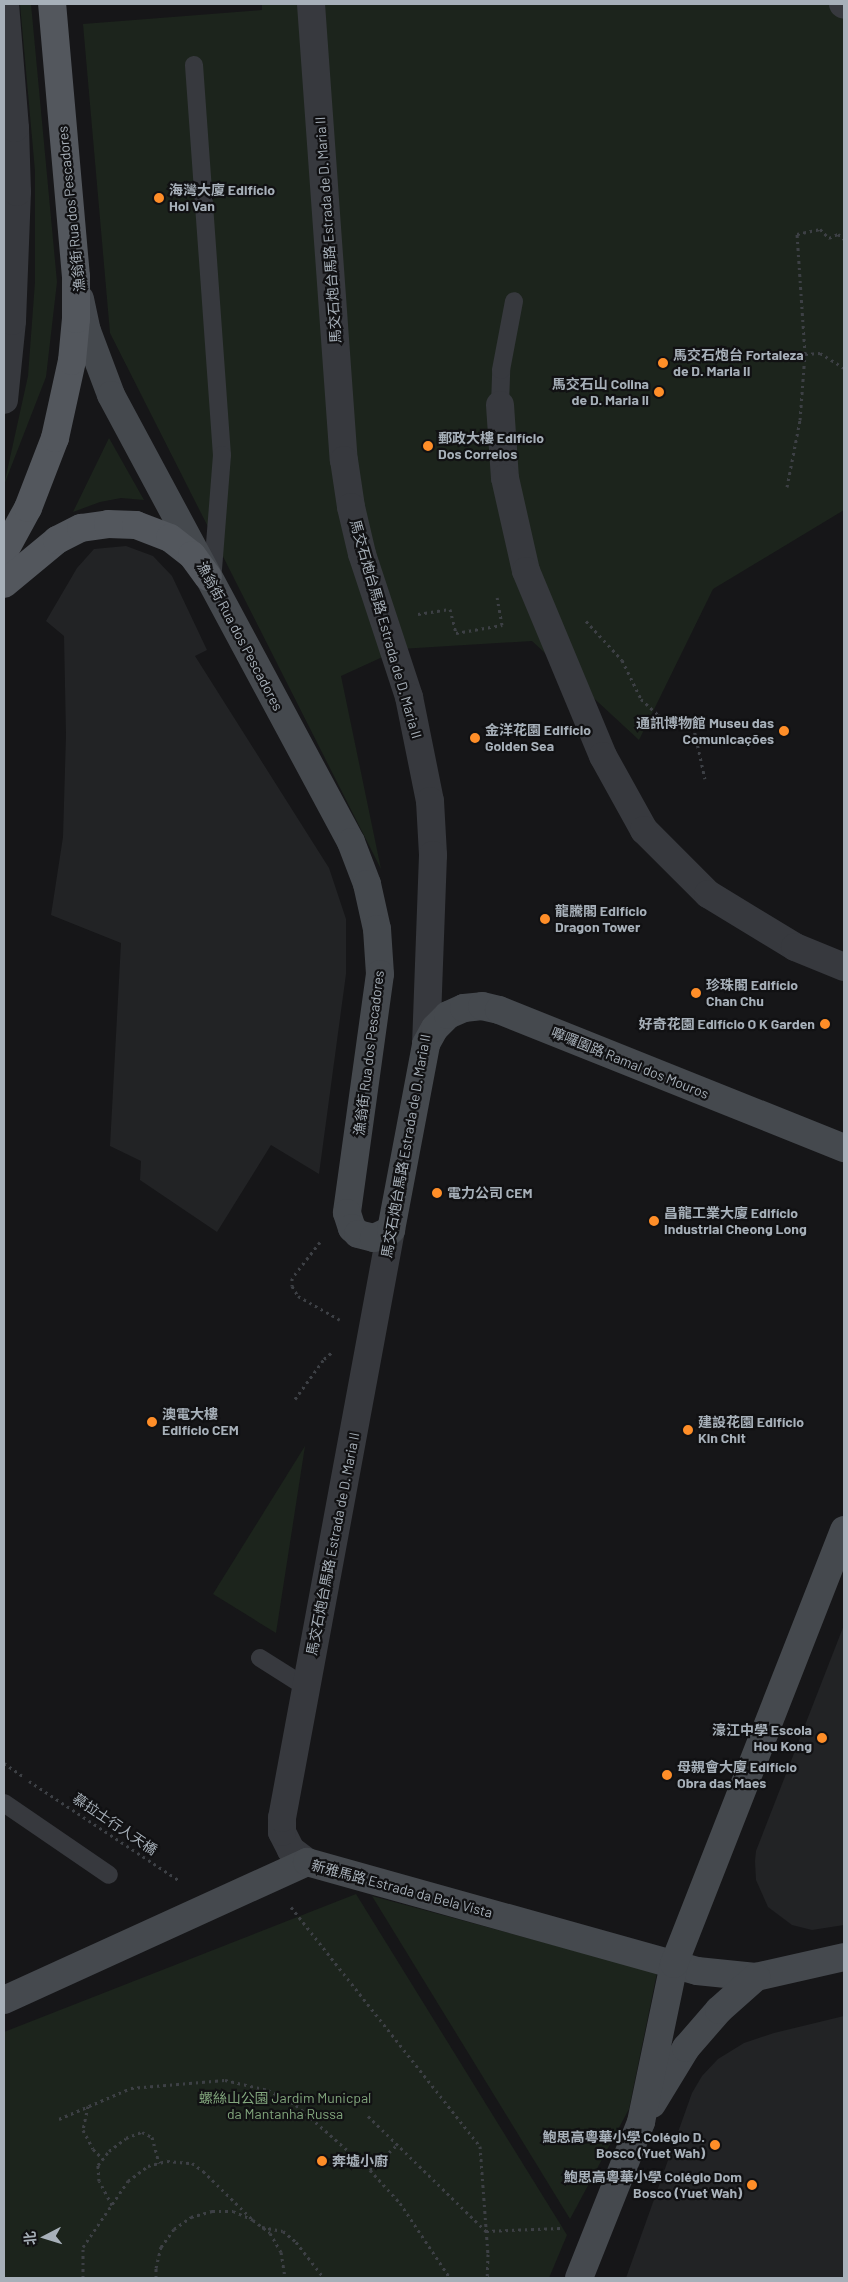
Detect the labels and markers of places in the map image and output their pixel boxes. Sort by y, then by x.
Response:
place label: 海灣大廈 Edifício Hoi Van [169,182,275,214]
marker: 海灣大廈 Edifício Hoi Van [153,192,165,204]
place label: 馬交石炮台 Fortaleza de D. Maria II [673,347,804,380]
marker: 馬交石炮台 Fortaleza de D. Maria II [657,357,669,369]
place label: 馬交石山 Colina de D. Maria II [552,376,649,408]
marker: 馬交石山 Colina de D. Maria II [653,386,665,398]
place label: 郵政大樓 Edifício Dos Correios [438,430,544,462]
marker: 郵政大樓 Edifício Dos Correios [422,440,434,452]
place label: 通訊博物館 Museu das Comunicações [636,715,774,748]
place label: 金洋花園 Edifício Golden Sea [485,722,591,754]
marker: 通訊博物館 Museu das Comunicações [778,725,790,737]
marker: 金洋花園 Edifício Golden Sea [469,732,481,744]
place label: 龍騰閣 Edifício Dragon Tower [555,903,647,936]
marker: 龍騰閣 Edifício Dragon Tower [539,913,551,925]
place label: 珍珠閣 Edifício Chan Chu [706,977,798,1010]
marker: 珍珠閣 Edifício Chan Chu [690,987,702,999]
place label: 好奇花園 Edifício O K Garden [639,1016,815,1032]
marker: 好奇花園 Edifício O K Garden [819,1018,831,1030]
place label: 電力公司 CEM [447,1185,532,1201]
marker: 電力公司 CEM [431,1187,443,1199]
place label: 昌龍工業大廈 Edifício Industrial Cheong Long [664,1205,807,1238]
marker: 昌龍工業大廈 Edifício Industrial Cheong Long [648,1215,660,1227]
place label: 澳電大樓 Edifício CEM [162,1406,239,1438]
place label: 建設花園 Edifício Kin Chit [698,1414,804,1446]
marker: 澳電大樓 Edifício CEM [146,1416,158,1428]
marker: 建設花園 Edifício Kin Chit [682,1424,694,1436]
place label: 濠江中學 Escola Hou Kong [712,1722,812,1754]
marker: 濠江中學 Escola Hou Kong [816,1732,828,1744]
place label: 母親會大廈 Edifício Obra das Maes [677,1759,797,1791]
marker: 母親會大廈 Edifício Obra das Maes [661,1769,673,1781]
place label: 鮑思高粵華小學 Colégio D. Bosco (Yuet Wah) [543,2129,705,2162]
marker: 鮑思高粵華小學 Colégio D. Bosco (Yuet Wah) [709,2139,721,2151]
place label: 奔墟小廚 [332,2153,388,2169]
marker: 奔墟小廚 [316,2155,328,2167]
place label: 鮑思高粵華小學 Colégio Dom Bosco (Yuet Wah) [564,2169,742,2202]
marker: 鮑思高粵華小學 Colégio Dom Bosco (Yuet Wah) [746,2179,758,2191]

